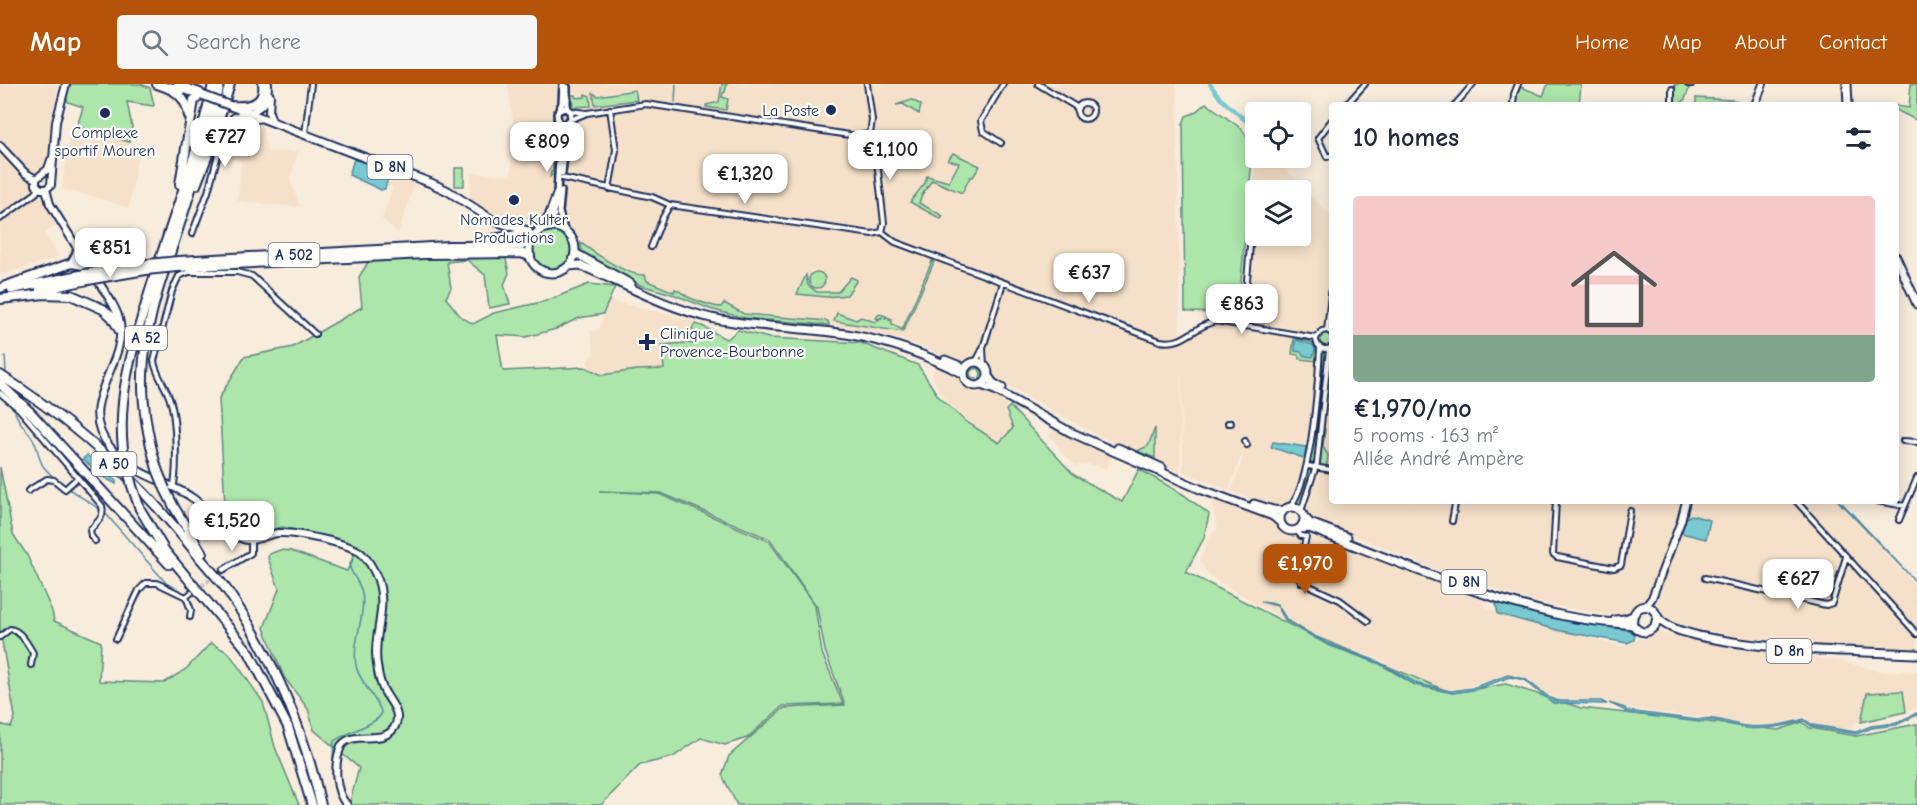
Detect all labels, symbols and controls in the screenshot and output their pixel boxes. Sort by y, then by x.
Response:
search box [117,15,537,69]
text: Map [30,26,81,58]
icon: search [138,26,171,59]
text: Search here [186,29,301,55]
text: Home [1575,30,1629,54]
text: Map [1662,30,1702,54]
text: About [1735,30,1786,54]
text: Contact [1819,30,1887,54]
place label: La Poste [762,102,819,120]
map controls [1245,102,1311,246]
button: locate [1245,102,1311,168]
marker: La Poste [824,103,838,117]
marker: Complexe sportif Mouren [98,106,112,120]
pin: €727 [189,117,261,168]
pin: €809 [511,122,583,173]
icon: filters [1842,122,1875,155]
text: 10 homes [1353,123,1459,153]
place label: Complexe sportif Mouren [55,124,155,160]
text: €727 [204,125,246,148]
text: €809 [524,130,570,153]
pin: €1,100 [841,130,939,181]
text: €1,100 [862,138,918,161]
pin: €1,320 [696,154,794,205]
road number: D 8N [368,155,412,179]
text: €1,320 [717,162,773,185]
button: layers [1245,180,1311,246]
marker: Nomades Kulter Productions [507,193,521,207]
place label: Nomades Kulter Productions [460,211,569,247]
pin: €851 [74,228,146,279]
icon: home [1560,235,1668,343]
text: €851 [89,236,131,259]
road number: A 502 [268,243,320,267]
pin: €637 [1053,253,1125,304]
text: €637 [1067,261,1111,284]
pin: €863 [1206,284,1278,335]
text: €863 [1220,292,1264,315]
place label: Clinique Provence-Bourbonne [660,325,804,361]
road number: A 52 [125,326,167,350]
marker: Clinique Provence-Bourbonne [638,333,656,351]
text: €1,970/mo [1353,394,1472,424]
text: 5 rooms · 163 m² [1353,424,1498,447]
text: Allée André Ampère [1353,447,1524,470]
road number: A 50 [92,452,136,476]
pin: €1,520 [183,501,281,552]
text: €1,520 [203,509,261,532]
pin: €1,970 [1256,544,1354,595]
text: €1,970 [1277,552,1333,575]
pin: €627 [1762,559,1834,610]
text: €627 [1777,567,1820,590]
road number: D 8N [1442,570,1486,594]
road number: D 8n [1766,639,1812,663]

